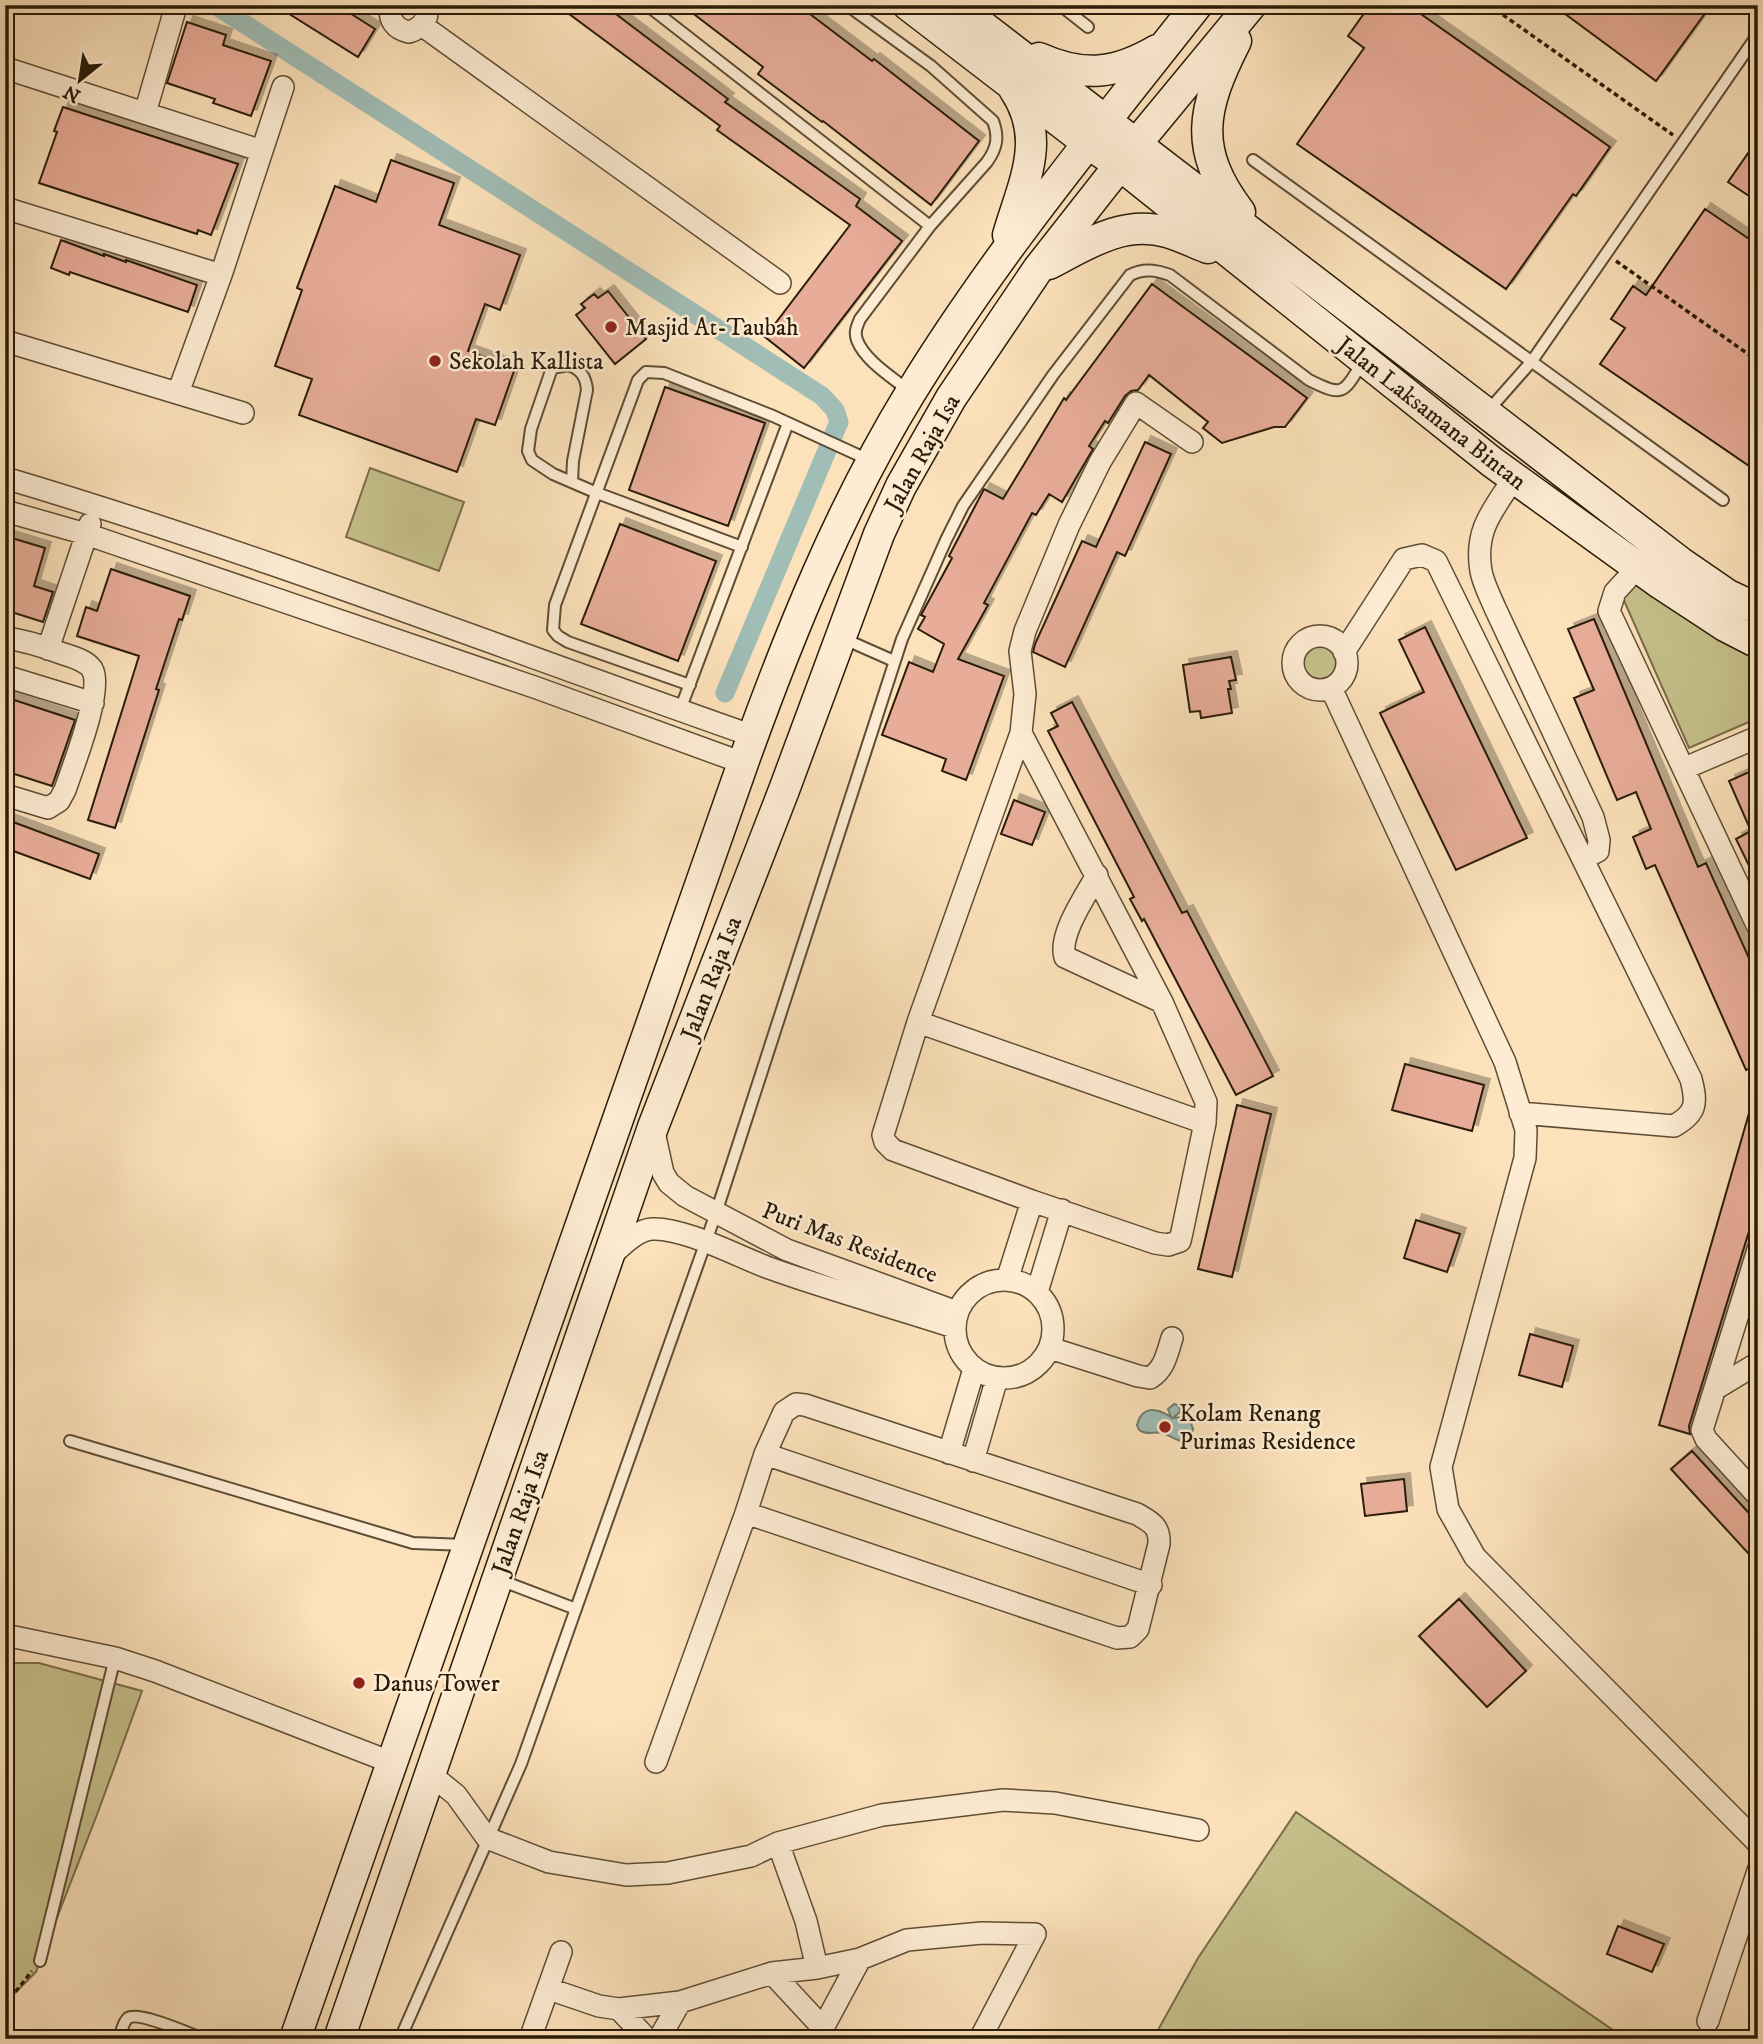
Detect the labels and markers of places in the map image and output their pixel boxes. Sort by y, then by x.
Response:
place label: Masjid At-Taubah [625,313,799,343]
marker: Masjid At-Taubah [603,319,619,335]
place label: Sekolah Kallista [449,347,604,377]
marker: Sekolah Kallista [427,353,443,369]
place label: Kolam Renang Purimas Residence [1179,1399,1356,1457]
marker: Kolam Renang Purimas Residence [1157,1419,1173,1435]
place label: Danus Tower [373,1669,500,1699]
marker: Danus Tower [351,1675,367,1691]

